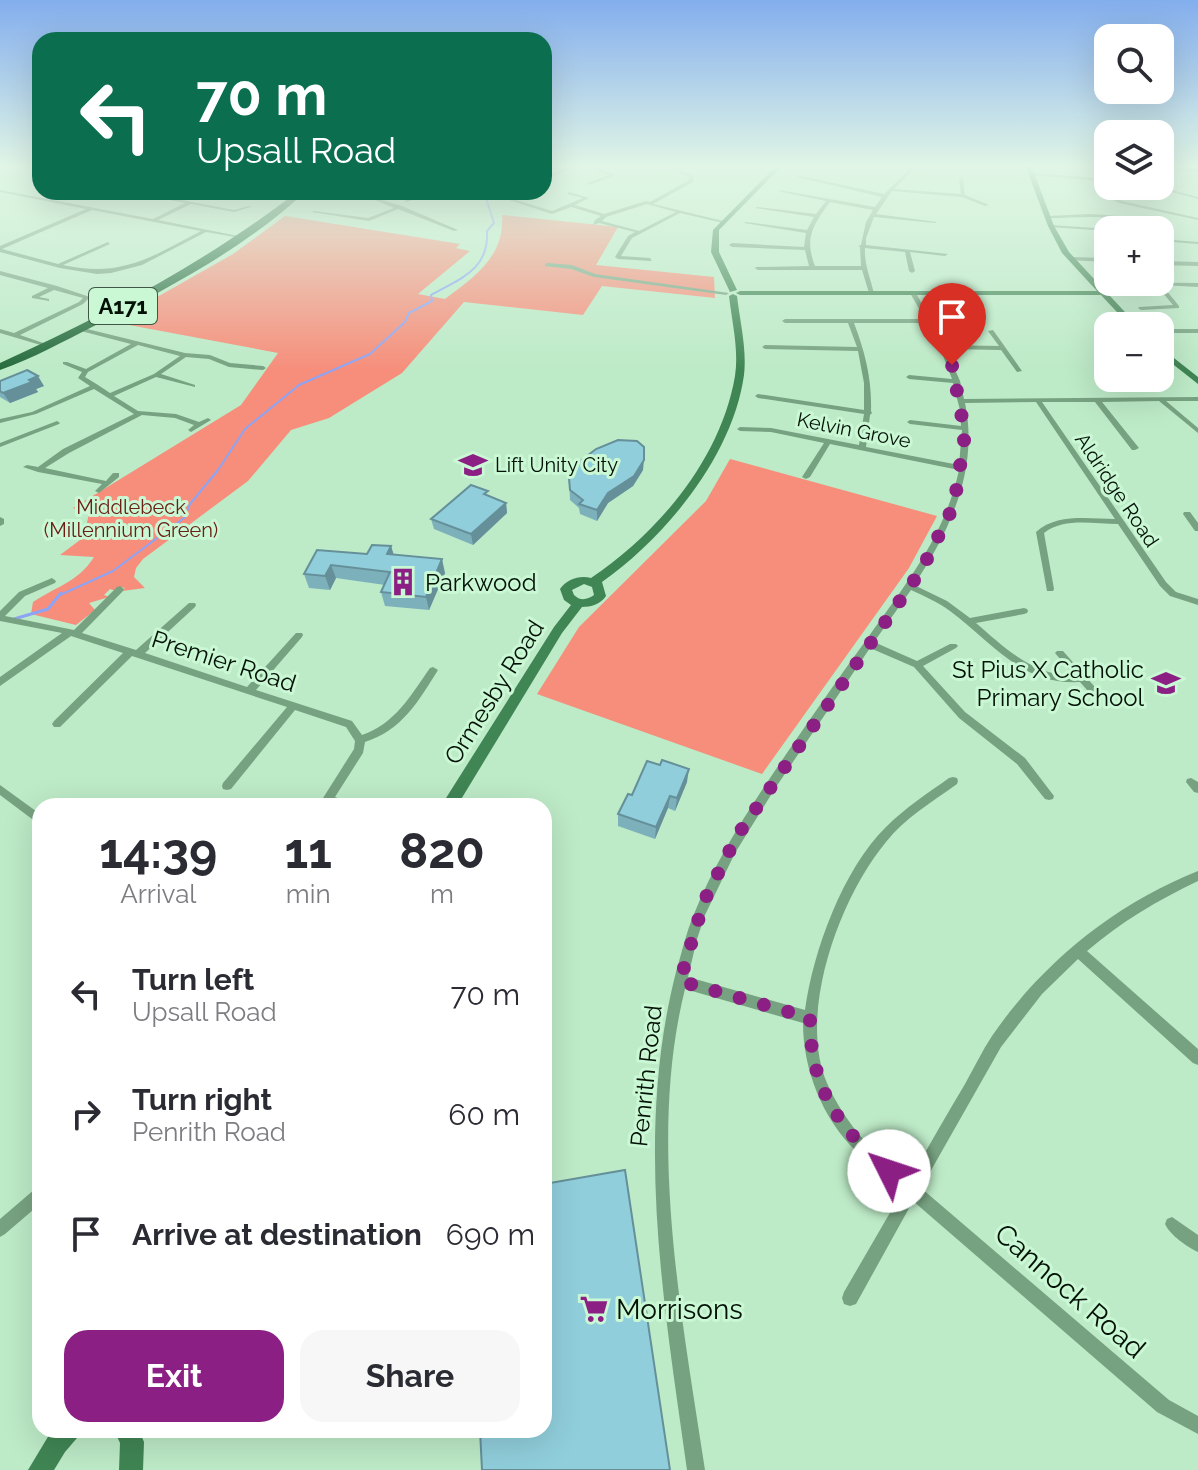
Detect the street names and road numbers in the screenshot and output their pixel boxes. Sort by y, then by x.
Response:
road number: A171 [89,288,157,324]
street label: Kelvin Grove [795,407,913,453]
street label: Aldridge Road [1070,428,1164,552]
street label: Ormesby Road [438,615,550,769]
street label: Premier Road [148,624,300,698]
street label: Penrith Road [624,1004,668,1148]
street label: Cannock Road [988,1217,1152,1365]

